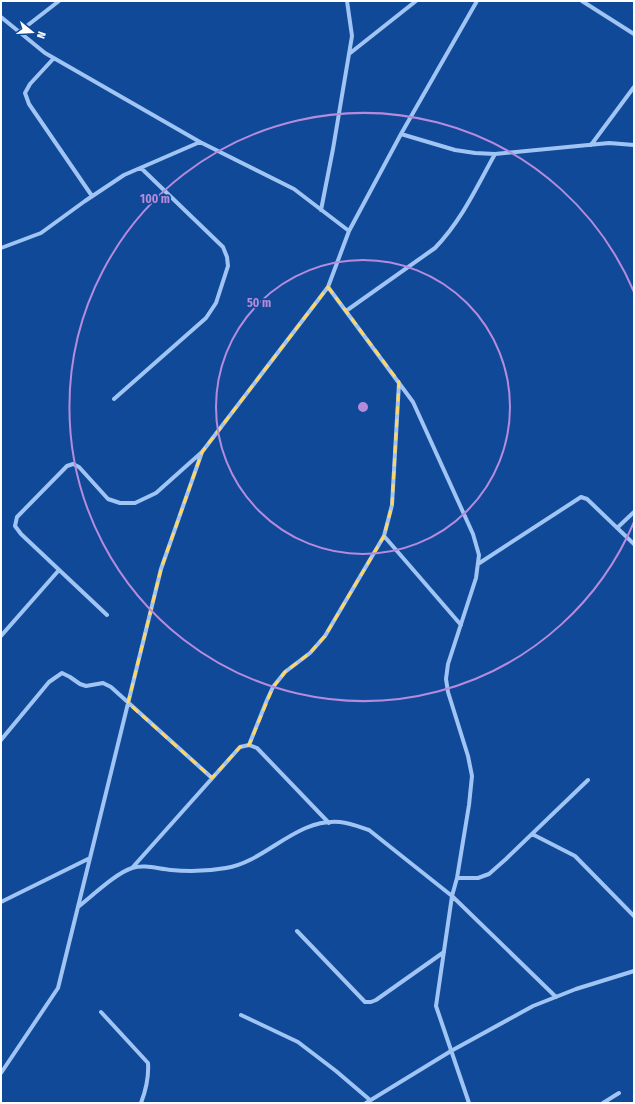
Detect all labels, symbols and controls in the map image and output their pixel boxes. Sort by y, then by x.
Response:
north arrow [12,12,52,52]
text: N [34,30,48,40]
text: 100 m [140,192,170,206]
text: 50 m [247,296,271,310]
centre of rings [356,400,370,414]

